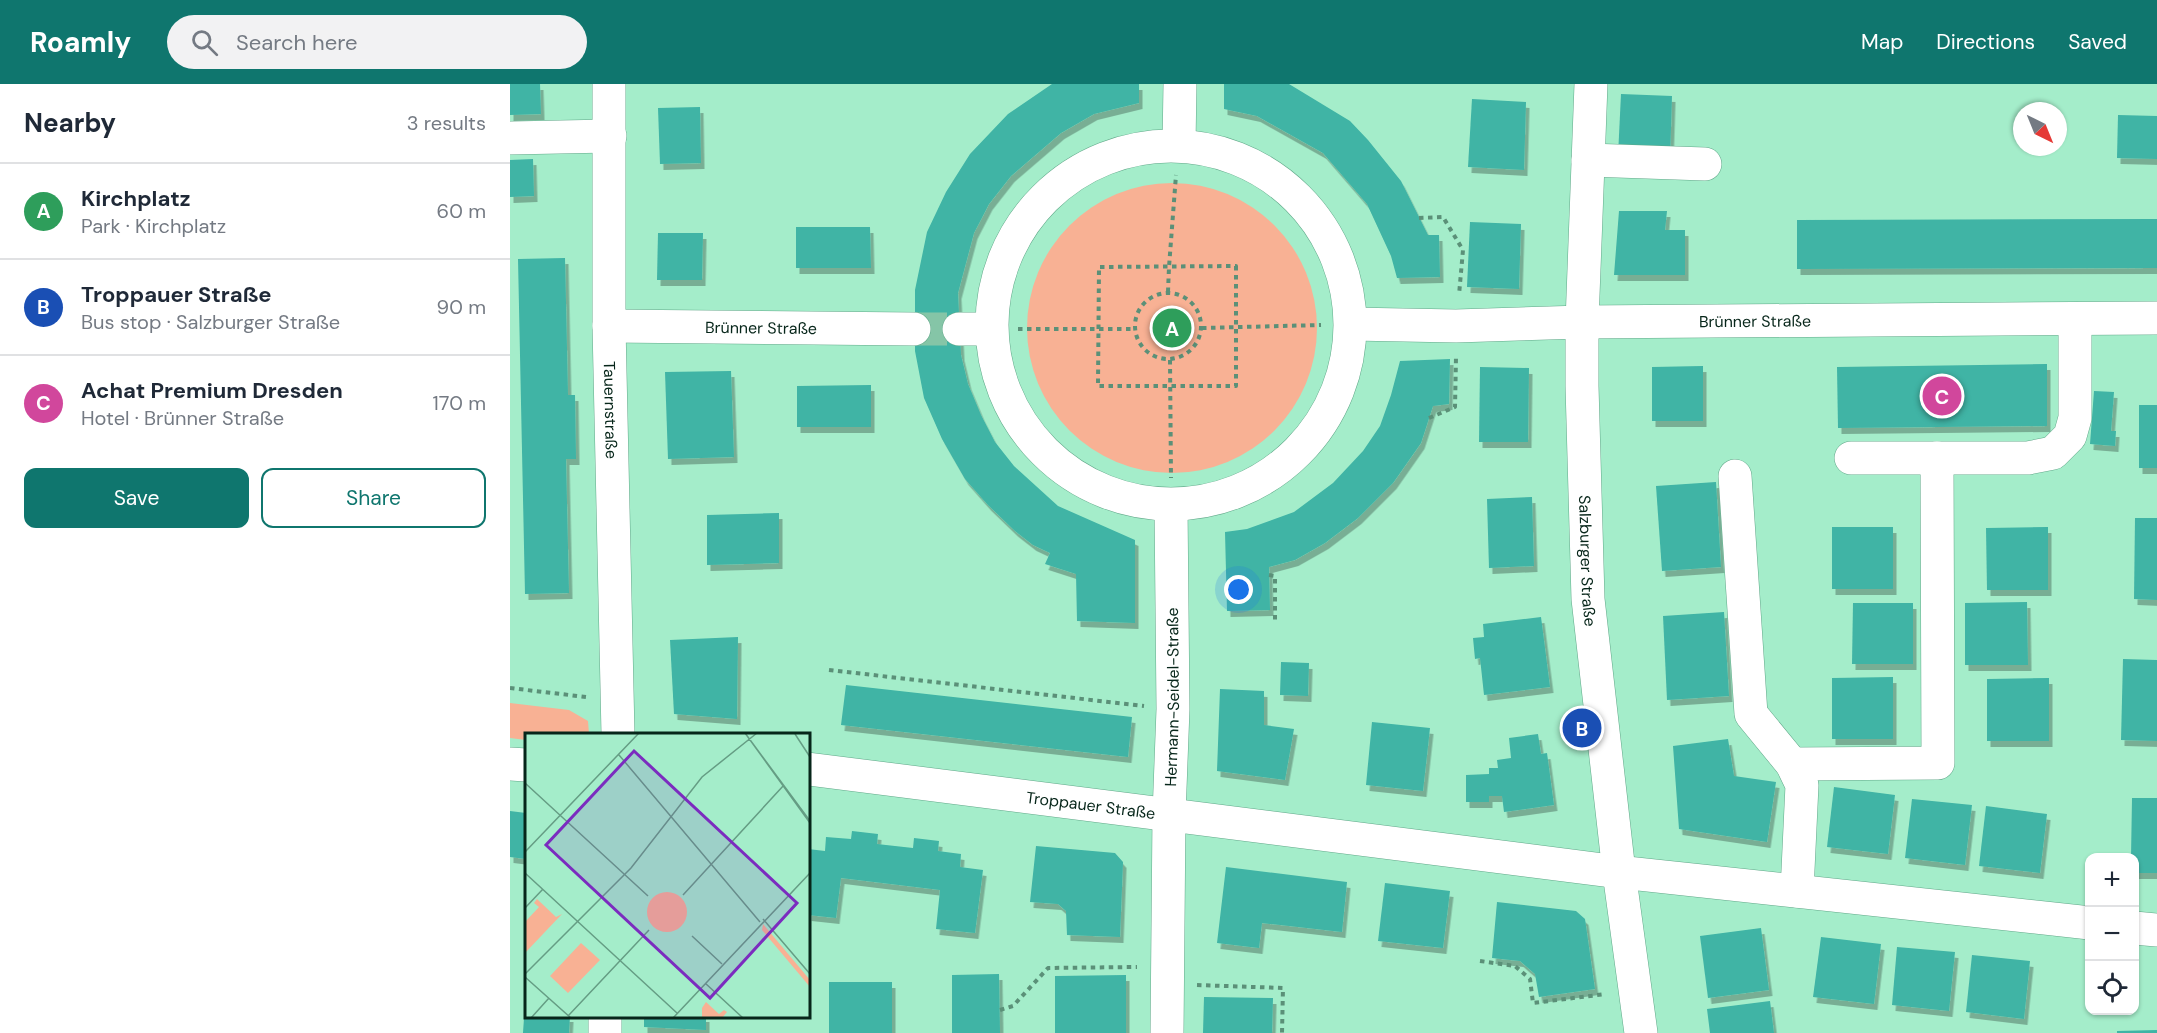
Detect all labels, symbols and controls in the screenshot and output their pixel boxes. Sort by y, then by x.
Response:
search box [167,15,587,69]
text: Roamly [30,24,131,61]
icon: search [188,26,221,59]
text: Search here [236,28,357,57]
text: Map [1861,28,1903,56]
text: Directions [1936,28,2035,56]
text: Saved [2068,28,2127,56]
north arrow [2013,102,2067,156]
text: Nearby [24,106,116,140]
text: 3 results [407,110,486,136]
text: Kirchplatz [81,184,191,213]
text: A [36,198,51,224]
text: 60 m [437,198,486,224]
text: Park · Kirchplatz [81,213,226,239]
text: Troppauer Straße [81,280,272,309]
text: B [37,294,50,320]
text: 90 m [437,294,486,320]
pin: A [1152,306,1192,350]
text: Bus stop · Salzburger Straße [81,309,340,335]
street label: Brünner Straße [1699,310,1811,332]
street label: Brünner Straße [705,316,817,339]
street label: Tauernstraße [599,361,622,459]
pin: C [1922,374,1962,418]
text: Achat Premium Dresden [81,376,343,405]
text: C [36,390,51,416]
text: 170 m [433,390,486,416]
text: Hotel · Brünner Straße [81,405,284,431]
button: Save [24,468,249,528]
button: Share [261,468,486,528]
street label: Salzburger Straße [1575,495,1602,627]
your location [1224,575,1253,604]
street label: Hermann-Seidel-Straße [1160,607,1184,787]
pin: B [1562,706,1602,750]
inset map [525,733,810,1018]
street label: Troppauer Straße [1025,786,1157,824]
map controls [2085,853,2139,1015]
button: + [2085,853,2139,907]
button: − [2085,907,2139,961]
button: locate [2085,961,2139,1015]

